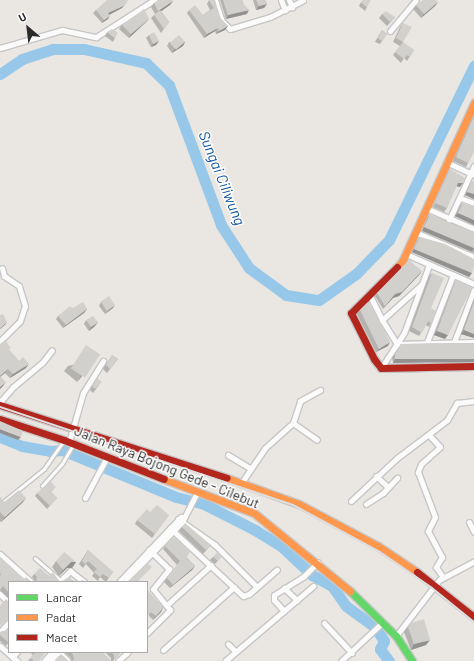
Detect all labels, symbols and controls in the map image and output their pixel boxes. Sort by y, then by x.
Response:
north arrow [8,8,48,48]
text: U [16,10,28,24]
water label: Sungai Ciliwung [195,128,249,228]
street label: Jalan Raya Bojong Gede - Cilebut [72,422,262,512]
legend [8,581,148,653]
text: Lancar [46,590,82,604]
text: Padat [46,610,76,624]
text: Macet [46,630,78,644]

